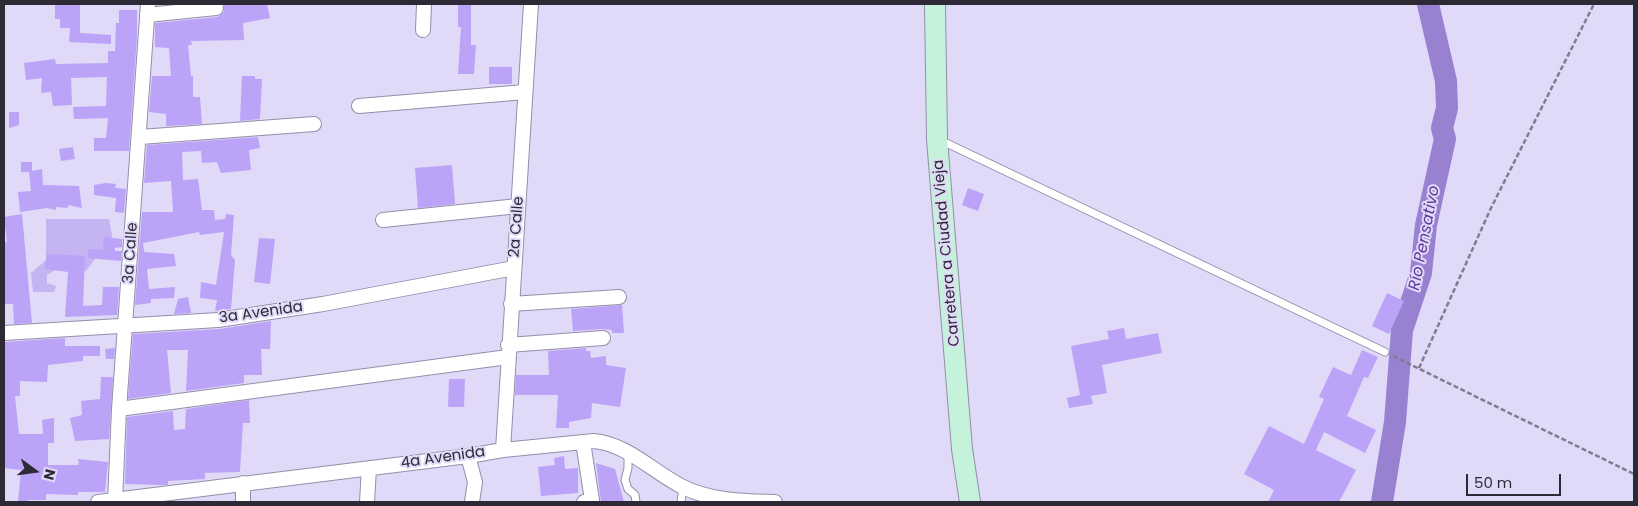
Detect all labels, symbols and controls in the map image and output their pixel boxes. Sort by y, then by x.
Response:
street label: Carretera a Ciudad Vieja [930,159,964,347]
water label: Río Pensativo [1405,184,1445,292]
street label: 2a Calle [506,196,528,258]
street label: 3a Calle [120,222,142,284]
street label: 3a Avenida [218,298,304,328]
street label: 4a Avenida [400,443,486,473]
north arrow [10,446,60,496]
scale bar [1468,464,1563,496]
text: N [39,467,61,482]
text: 50 m [1474,472,1512,493]

